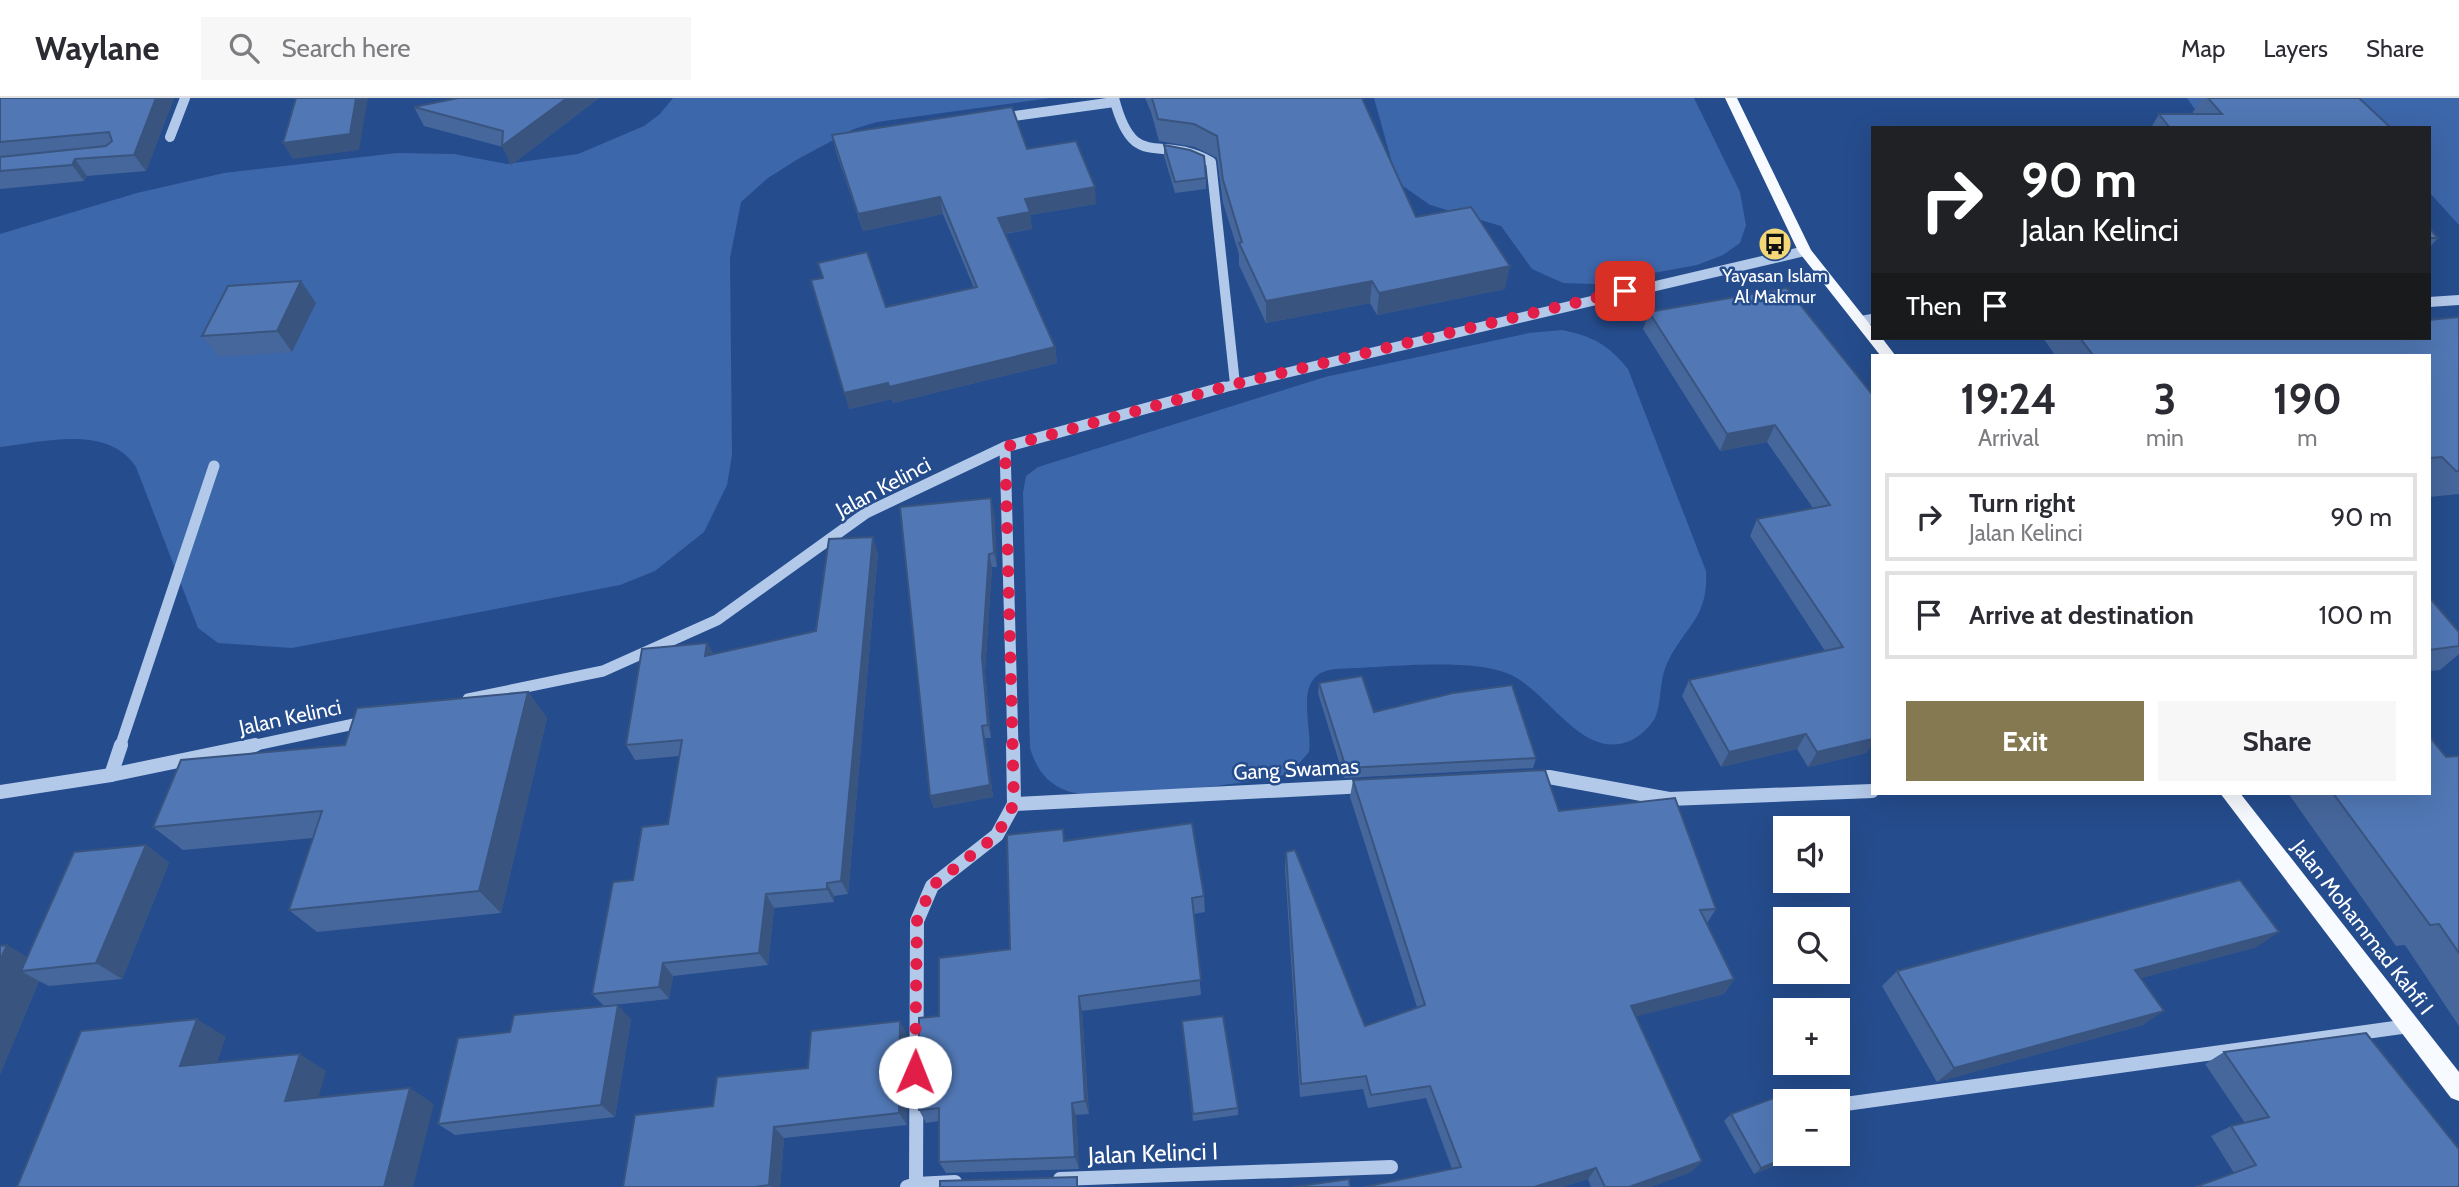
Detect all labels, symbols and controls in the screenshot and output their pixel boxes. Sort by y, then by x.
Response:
search box [201,17,691,80]
text: Waylane [35,28,159,68]
icon: search [225,29,263,67]
text: Search here [281,32,411,64]
text: Map [2181,34,2225,63]
text: Layers [2263,34,2328,63]
text: Share [2366,34,2424,63]
text: 90 m [2021,150,2137,209]
icon: right [1906,154,1997,245]
text: Jalan Kelinci [2021,210,2179,249]
bus stop icon: Yayasan Islam Al Makmur [1756,225,1794,263]
pin [1595,261,1655,321]
place label: Yayasan Islam Al Makmur [1721,265,1828,308]
icon: arrive [1606,272,1644,310]
icon: arrive [1976,287,2014,325]
text: Then [1906,290,1962,322]
text: 19:24 [1960,373,2057,425]
text: 3 [2154,373,2176,425]
text: 190 [2273,373,2342,425]
text: Arrival [1978,424,2039,452]
text: min [2146,424,2184,452]
text: m [2297,424,2318,452]
street label: Jalan Kelinci [830,452,935,523]
text: Turn right [1969,487,2075,519]
icon: right [1910,498,1948,536]
text: 90 m [2330,501,2392,533]
text: Jalan Kelinci [1969,519,2083,547]
icon: arrive [1910,596,1948,634]
text: Arrive at destination [1969,599,2194,631]
text: 100 m [2319,599,2392,631]
street label: Jalan Kelinci [236,694,343,740]
button: Exit [1906,701,2144,781]
button: Share [2158,701,2396,781]
street label: Gang Swamas [1233,753,1360,785]
map controls [1773,816,1850,1166]
button: sound [1773,816,1850,893]
street label: Jalan Mohammad Kahfi I [2286,834,2439,1019]
button: search [1773,907,1850,984]
button: + [1773,998,1850,1075]
position arrow [878,1035,952,1109]
button: − [1773,1089,1850,1166]
street label: Jalan Kelinci I [1086,1136,1219,1170]

